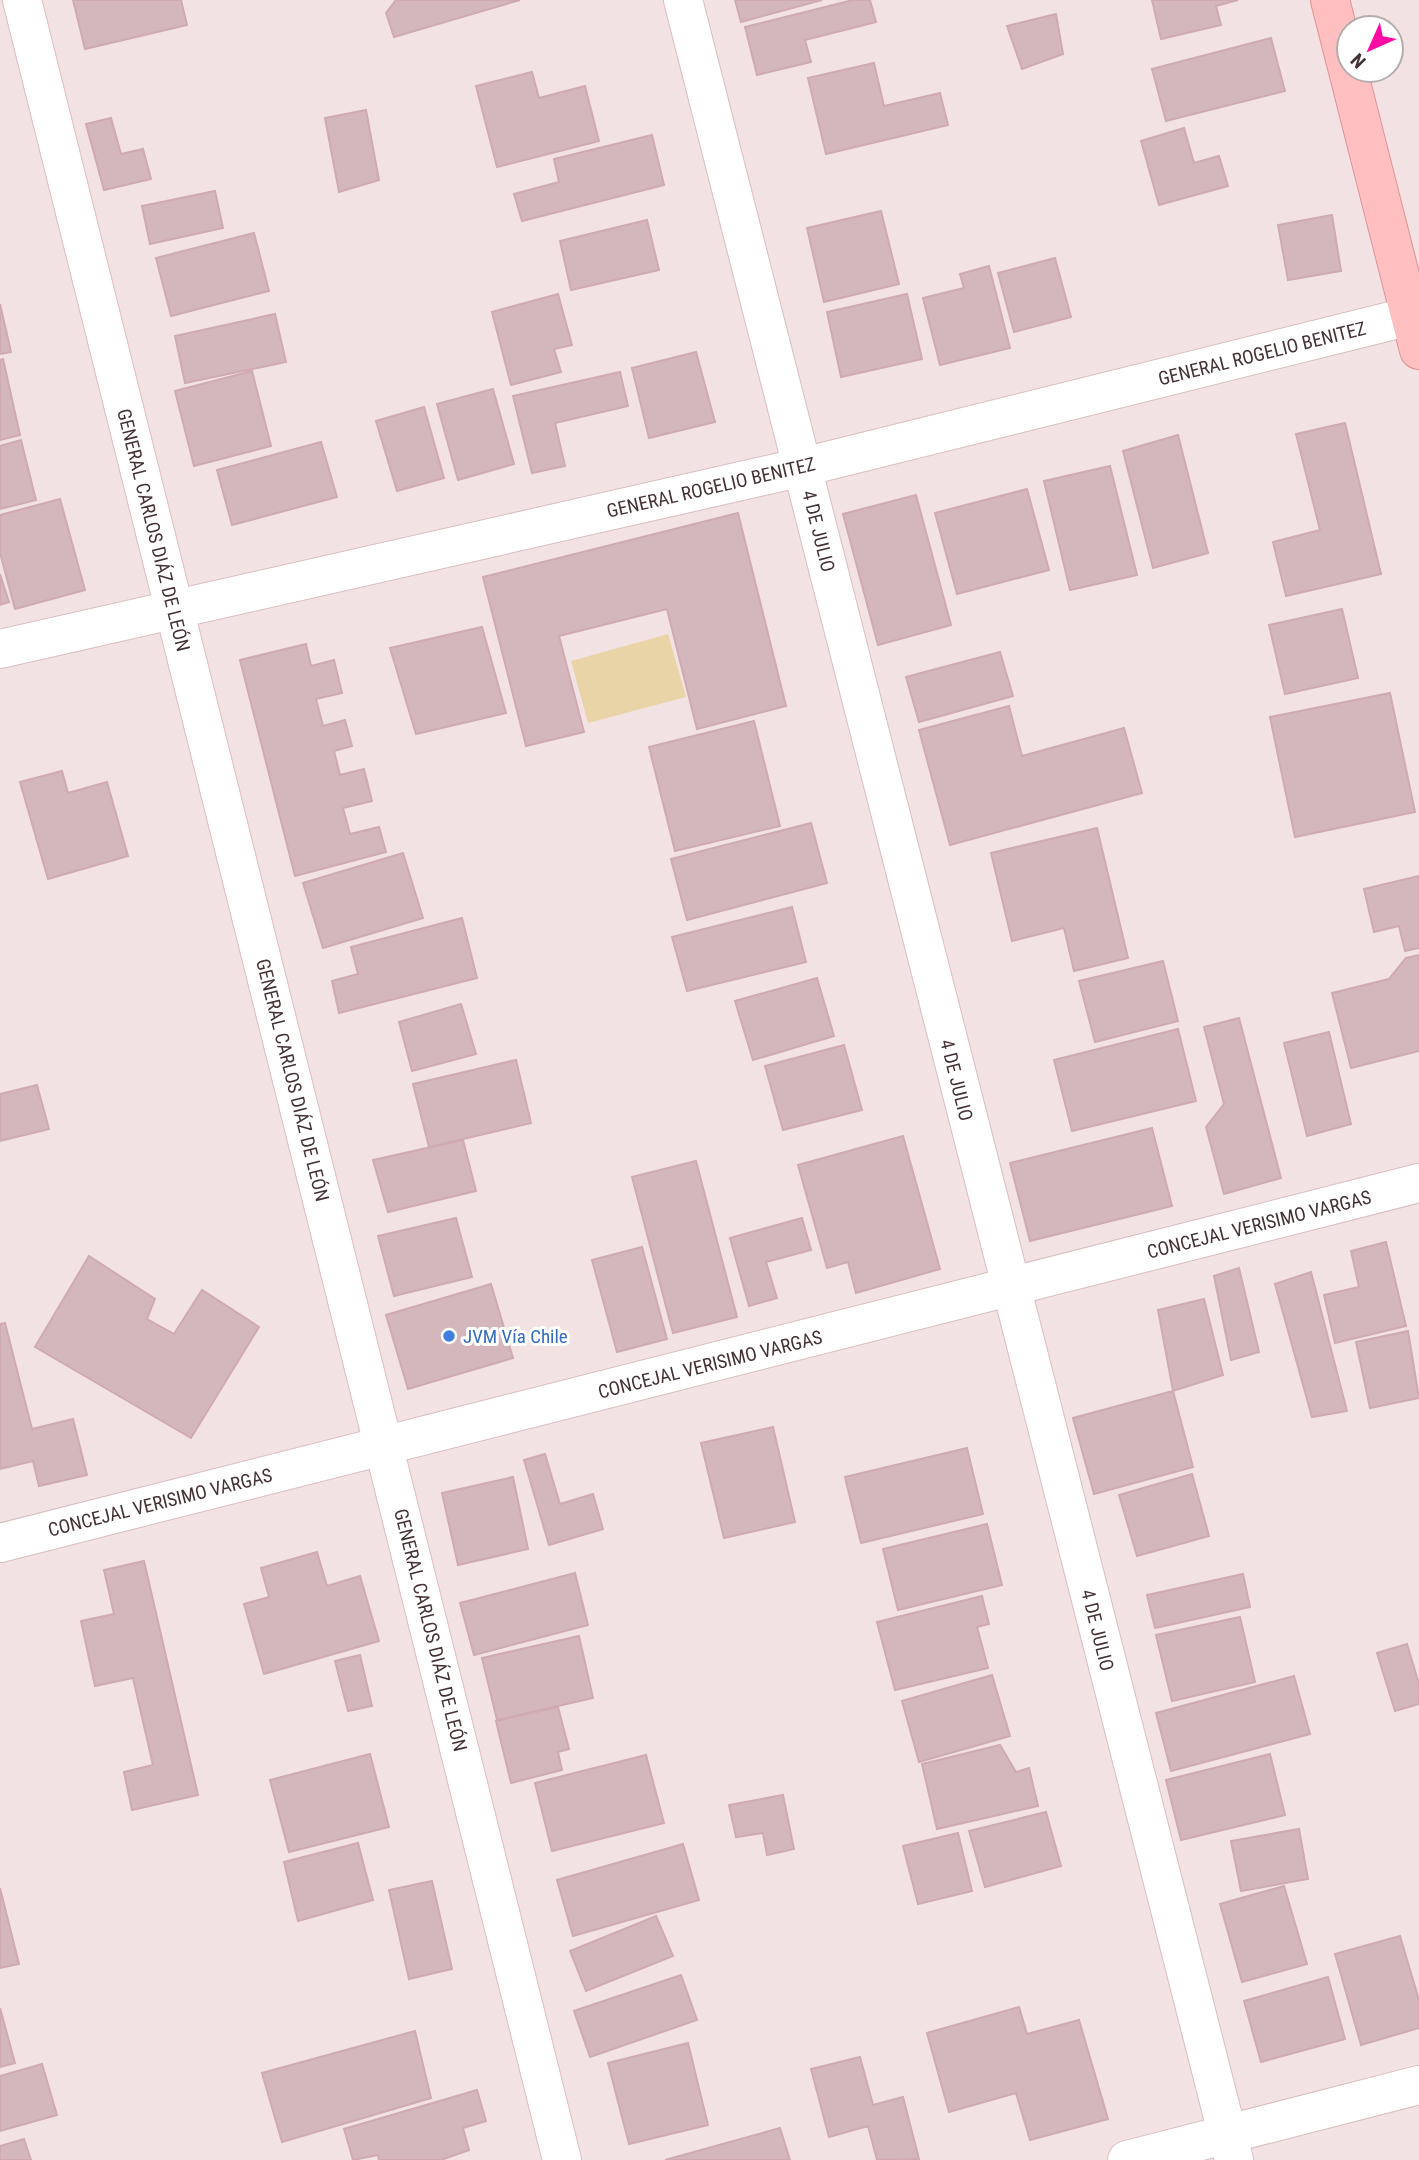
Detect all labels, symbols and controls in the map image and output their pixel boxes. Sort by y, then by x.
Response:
north arrow [1335,14,1405,84]
text: N [1346,48,1371,73]
street label: GENERAL ROGELIO BENITEZ [1156,316,1368,390]
street label: GENERAL CARLOS DIÁZ DE LEÓN [112,406,195,654]
street label: GENERAL ROGELIO BENITEZ [605,452,818,523]
street label: 4 DE JULIO [797,488,840,574]
street label: GENERAL CARLOS DIÁZ DE LEÓN [251,956,334,1204]
street label: 4 DE JULIO [935,1037,978,1123]
street label: CONCEJAL VERISIMO VARGAS [1145,1185,1374,1263]
place label: JVM Vía Chile [463,1325,568,1348]
street label: CONCEJAL VERISIMO VARGAS [596,1325,825,1403]
marker: JVM Vía Chile [441,1328,457,1344]
street label: CONCEJAL VERISIMO VARGAS [46,1463,275,1541]
street label: GENERAL CARLOS DIÁZ DE LEÓN [389,1506,472,1754]
street label: 4 DE JULIO [1076,1587,1119,1673]

